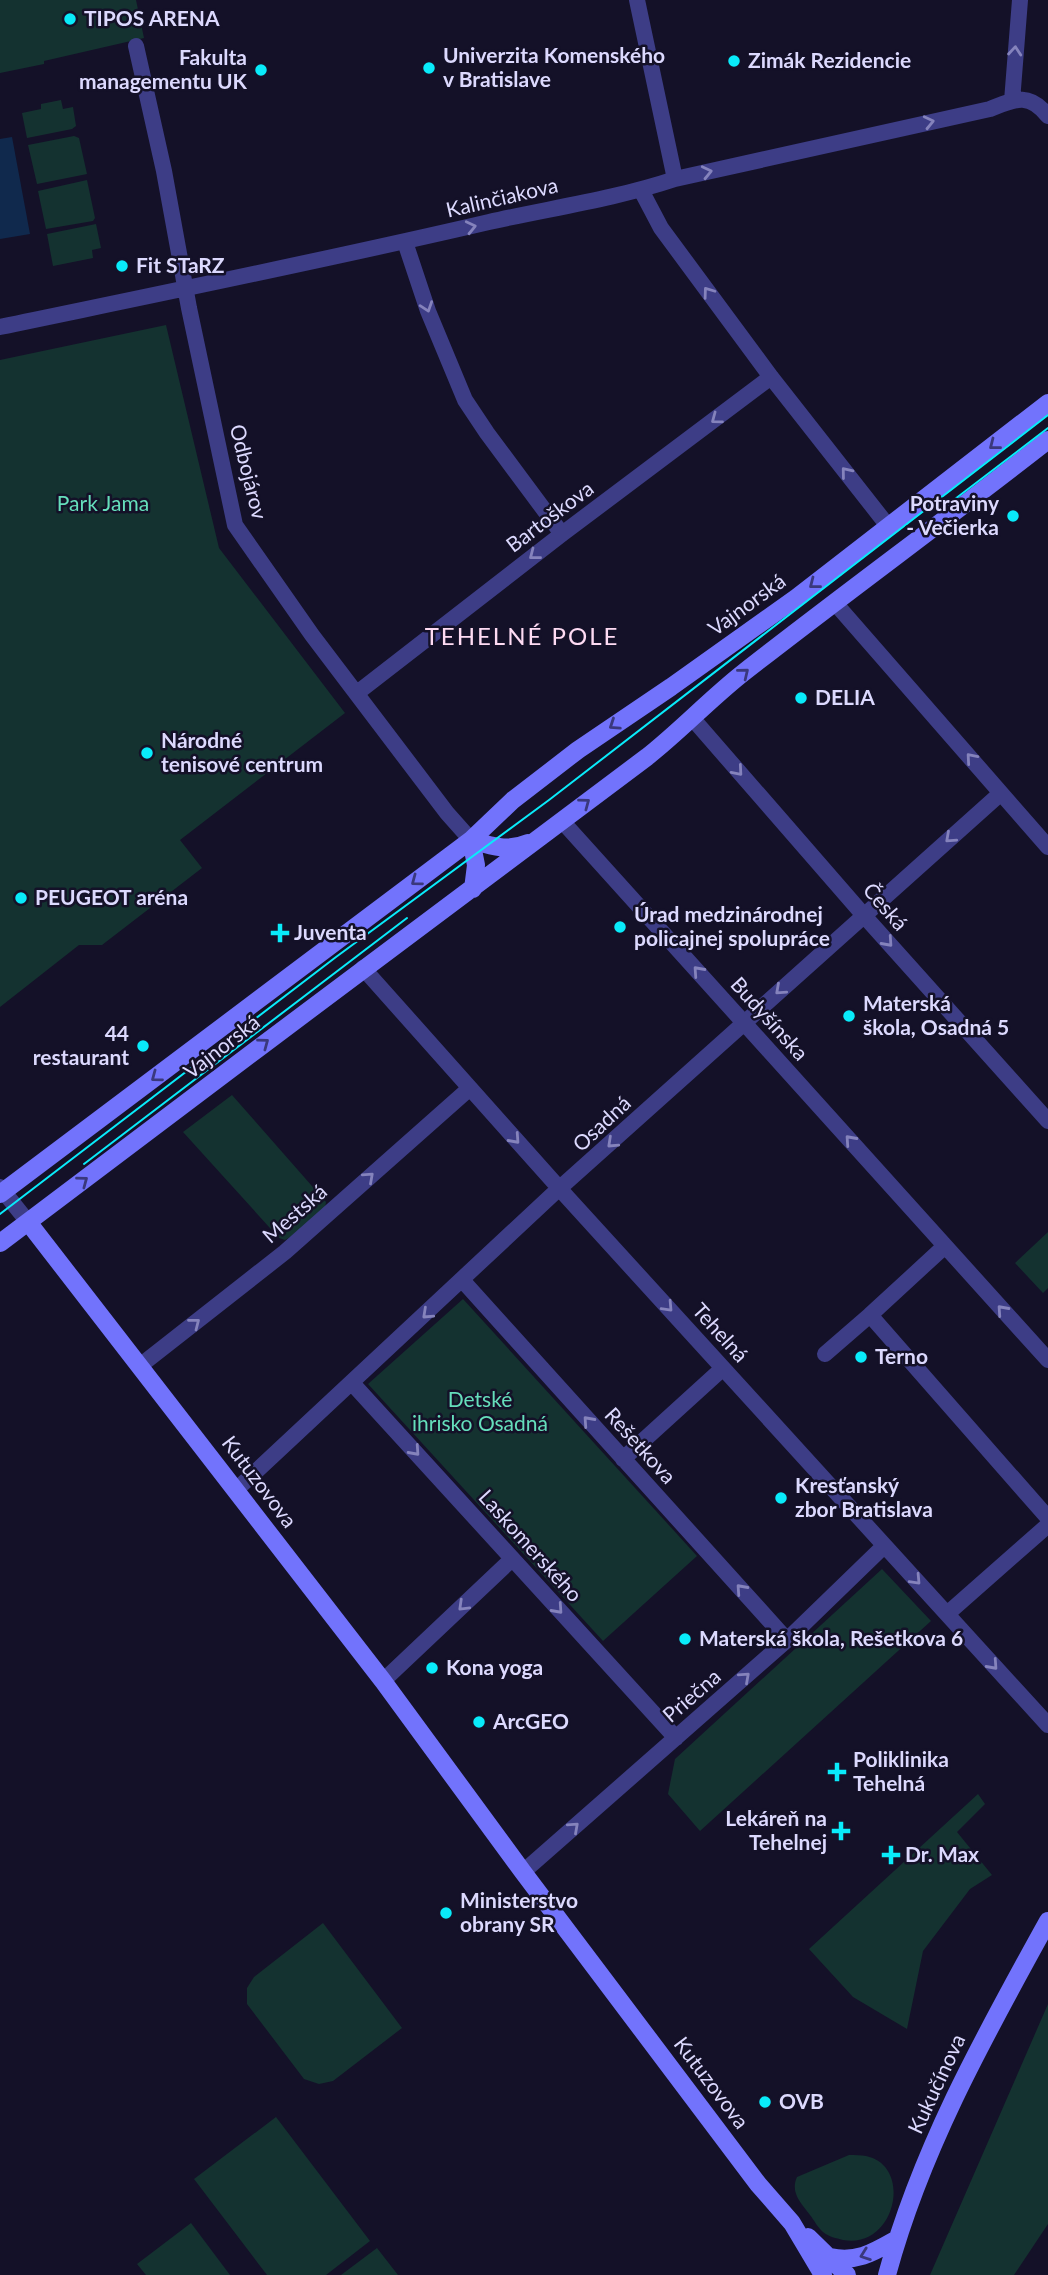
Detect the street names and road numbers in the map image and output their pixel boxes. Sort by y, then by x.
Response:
street label: Kalinčiakova [443,172,560,222]
street label: Odbojárov [226,421,273,522]
street label: Bartoškova [501,475,598,557]
street label: Vajnorská [703,567,790,640]
street label: Česká [859,877,914,935]
street label: Budyšínska [726,971,814,1065]
street label: Vajnorská [178,1008,264,1083]
street label: Osadná [567,1090,635,1156]
street label: Mestská [257,1178,331,1248]
street label: Tehelná [688,1297,754,1367]
street label: Rešetkova [600,1402,682,1488]
street label: Kutuzovova [218,1430,303,1532]
street label: Laskomerského [474,1484,588,1606]
street label: Priečna [657,1663,725,1727]
street label: Kukučínova [902,2030,970,2137]
street label: Kutuzovova [670,2031,755,2133]

